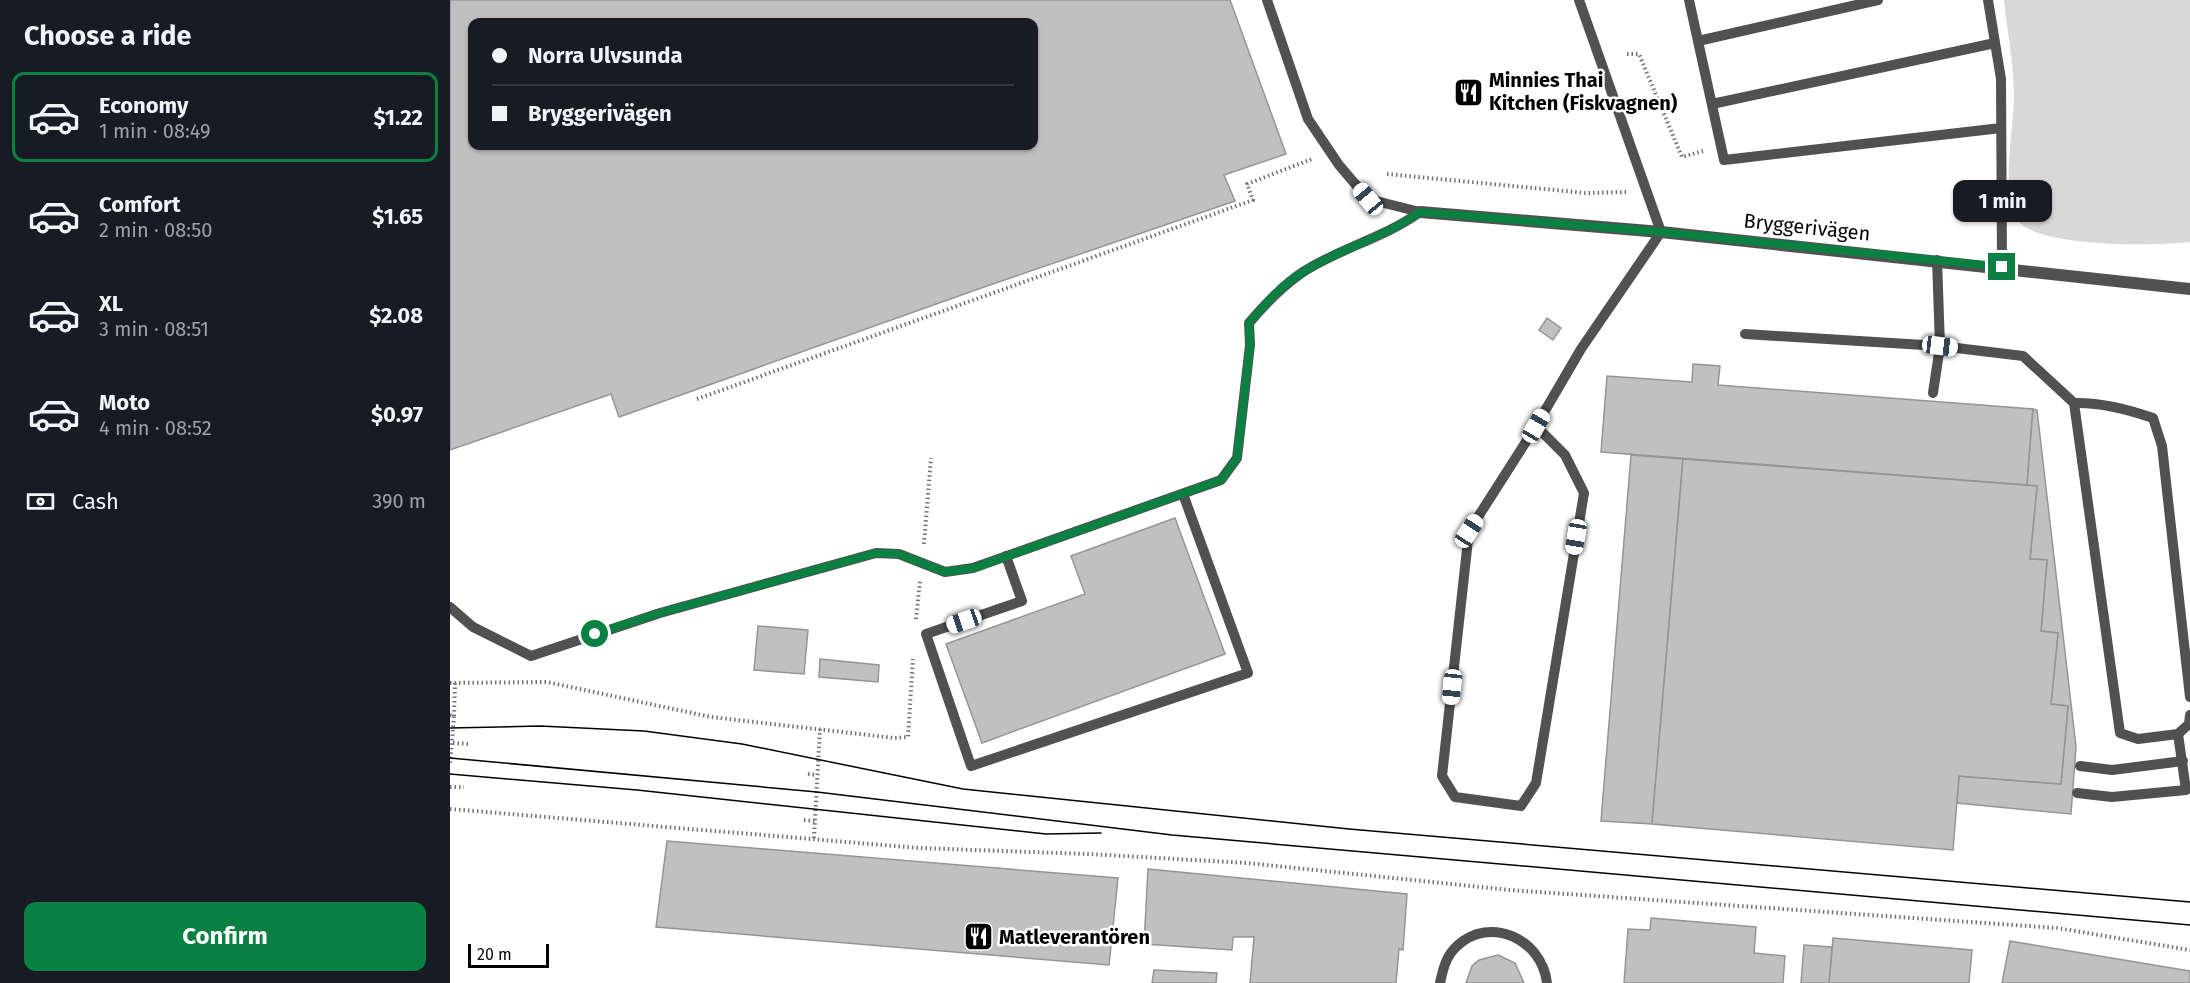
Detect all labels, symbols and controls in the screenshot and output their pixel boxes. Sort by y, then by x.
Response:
text: Choose a ride [24,20,191,52]
text: Norra Ulvsunda [528,42,682,69]
place label: Minnies Thai Kitchen (Fiskvagnen) [1489,68,1678,115]
restaurant icon: Minnies Thai Kitchen (Fiskvagnen) [1452,76,1484,108]
icon: car [27,90,81,144]
text: Economy [99,92,188,119]
text: Bryggerivägen [528,100,672,127]
text: $1.22 [373,104,423,131]
text: 1 min · 08:49 [99,119,210,143]
car [1350,179,1386,219]
callout: 1 min [1952,180,2052,222]
icon: car [27,189,81,243]
text: 1 min [1978,189,2027,213]
text: Comfort [99,191,180,218]
text: $1.65 [372,203,423,230]
street label: Bryggerivägen [1742,208,1872,246]
text: 2 min · 08:50 [99,218,212,242]
route end [1988,253,2015,280]
icon: car [27,288,81,342]
text: XL [99,290,123,317]
text: $2.08 [369,302,423,329]
text: 3 min · 08:51 [99,317,209,341]
car [1921,335,1959,357]
icon: car [27,387,81,441]
text: Moto [99,389,150,416]
text: $0.97 [371,401,423,428]
car [1519,406,1553,446]
text: 4 min · 08:52 [99,416,212,440]
icon: cash [24,485,57,518]
text: Cash [72,488,119,515]
text: 390 m [372,489,426,513]
car [1452,511,1486,551]
car [1564,518,1588,556]
car [944,607,984,635]
route start [581,620,608,647]
car [1441,668,1463,706]
button: Confirm [24,902,426,971]
restaurant icon: Matleverantören [962,921,994,953]
place label: Matleverantören [999,925,1150,949]
scale bar [468,941,549,968]
text: 20 m [477,945,512,964]

